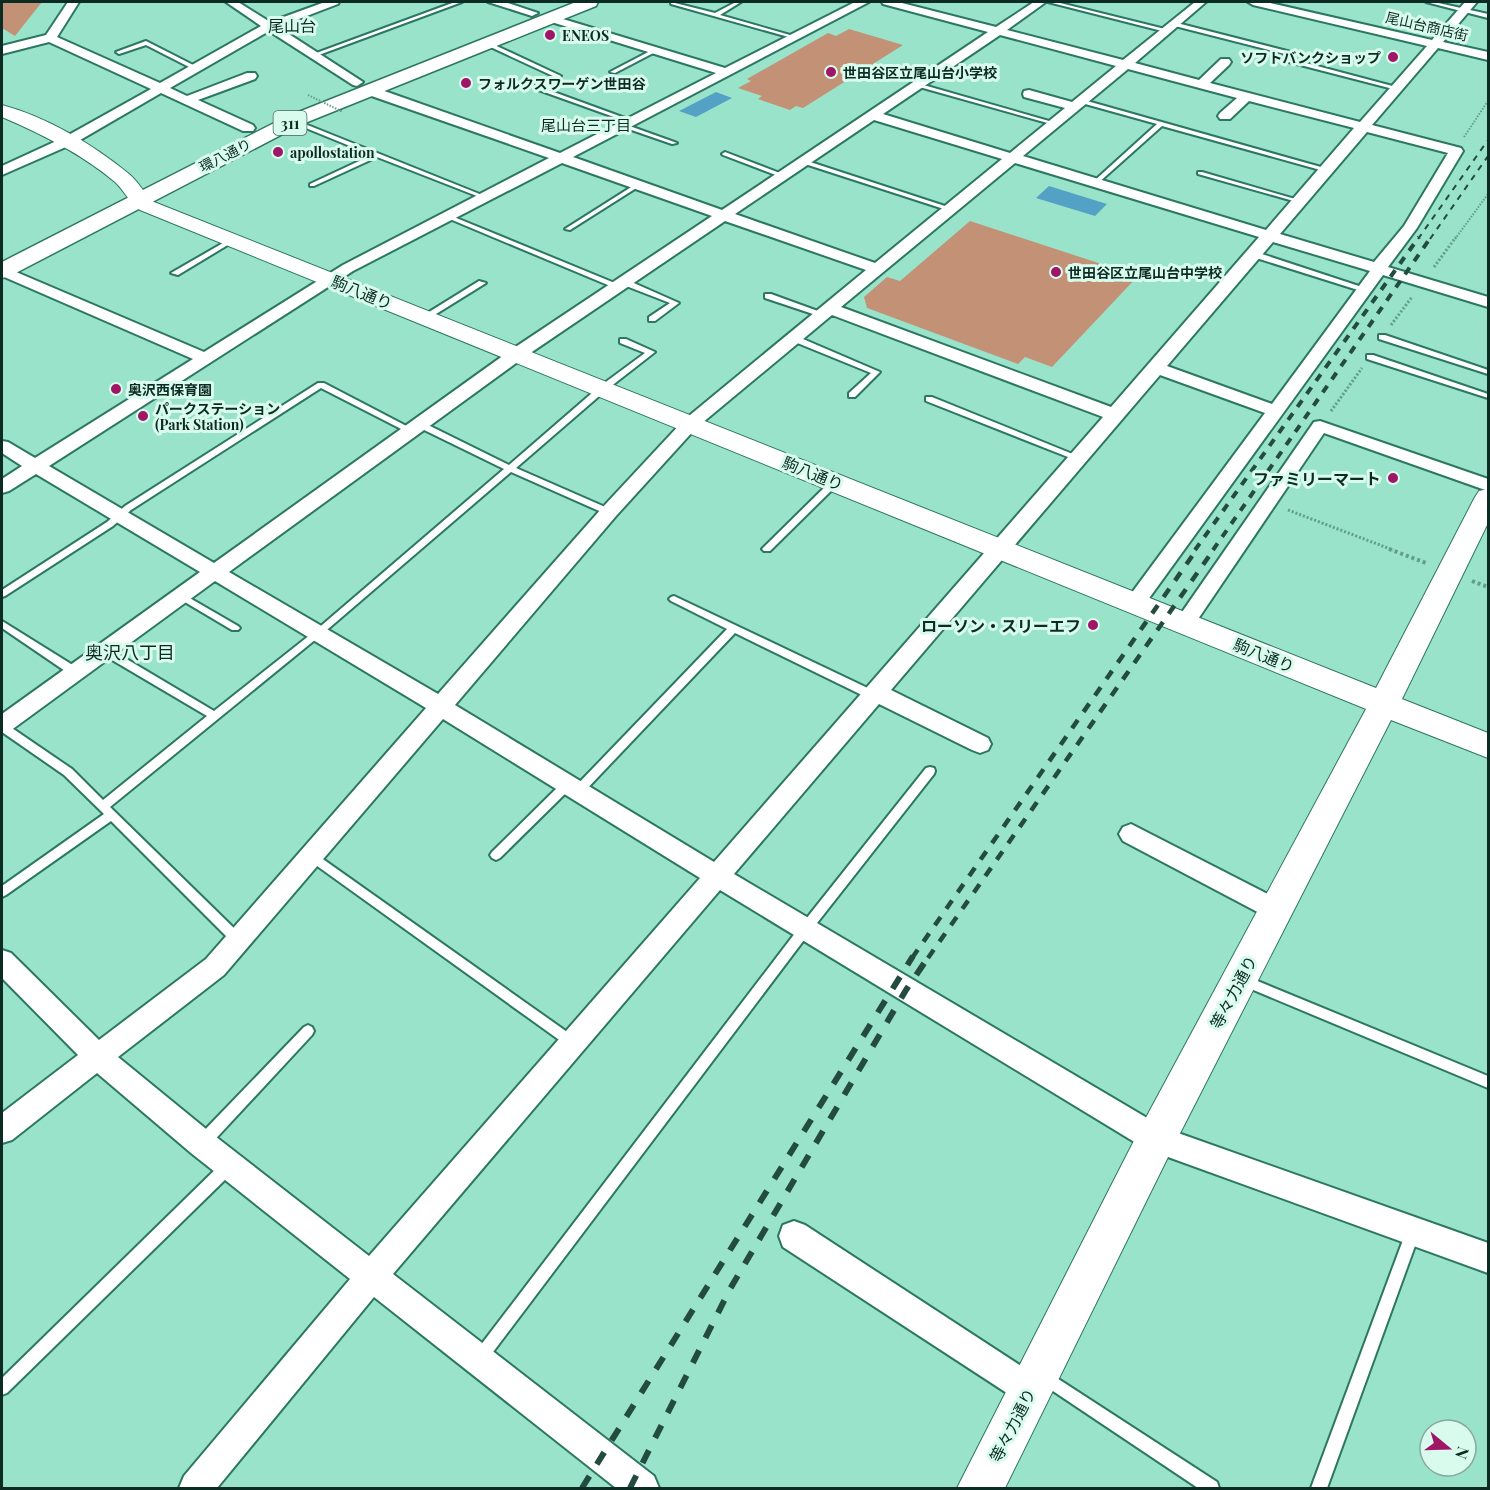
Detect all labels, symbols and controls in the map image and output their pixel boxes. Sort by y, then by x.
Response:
street label: 尾山台商店街 [1384,7,1470,45]
district label: 尾山台 [268,15,316,36]
place label: ENEOS [562,26,609,45]
marker: ENEOS [543,28,557,42]
place label: ソフトバンクショップ [1240,48,1381,67]
marker: ソフトバンクショップ [1386,50,1400,64]
place label: 世田谷区立尾山台小学校 [843,63,997,82]
marker: 世田谷区立尾山台小学校 [824,65,838,79]
place label: フォルクスワーゲン世田谷 [478,74,647,93]
marker: フォルクスワーゲン世田谷 [459,76,473,90]
road number: 311 [274,111,306,135]
district label: 尾山台三丁目 [541,115,631,135]
street label: 環八通り [196,134,254,176]
place label: apollostation [290,143,375,162]
marker: apollostation [271,145,285,159]
place label: 世田谷区立尾山台中学校 [1068,263,1222,282]
marker: 世田谷区立尾山台中学校 [1049,265,1063,279]
street label: 駒八通り [328,270,396,314]
place label: 奥沢西保育園 [128,380,212,399]
marker: 奥沢西保育園 [109,382,123,396]
place label: パークステーション (Park Station) [155,399,280,434]
marker: パークステーション (Park Station) [136,409,150,423]
street label: 駒八通り [779,451,847,495]
place label: ファミリーマート [1253,468,1381,489]
marker: ファミリーマート [1386,471,1400,485]
place label: ローソン・スリーエフ [921,615,1081,636]
marker: ローソン・スリーエフ [1086,618,1100,632]
street label: 駒八通り [1230,633,1298,677]
district label: 奥沢八丁目 [85,640,175,664]
street label: 等々力通り [1205,952,1261,1032]
street label: 等々力通り [984,1385,1040,1465]
north arrow [1418,1418,1478,1478]
text: N [1451,1444,1474,1462]

